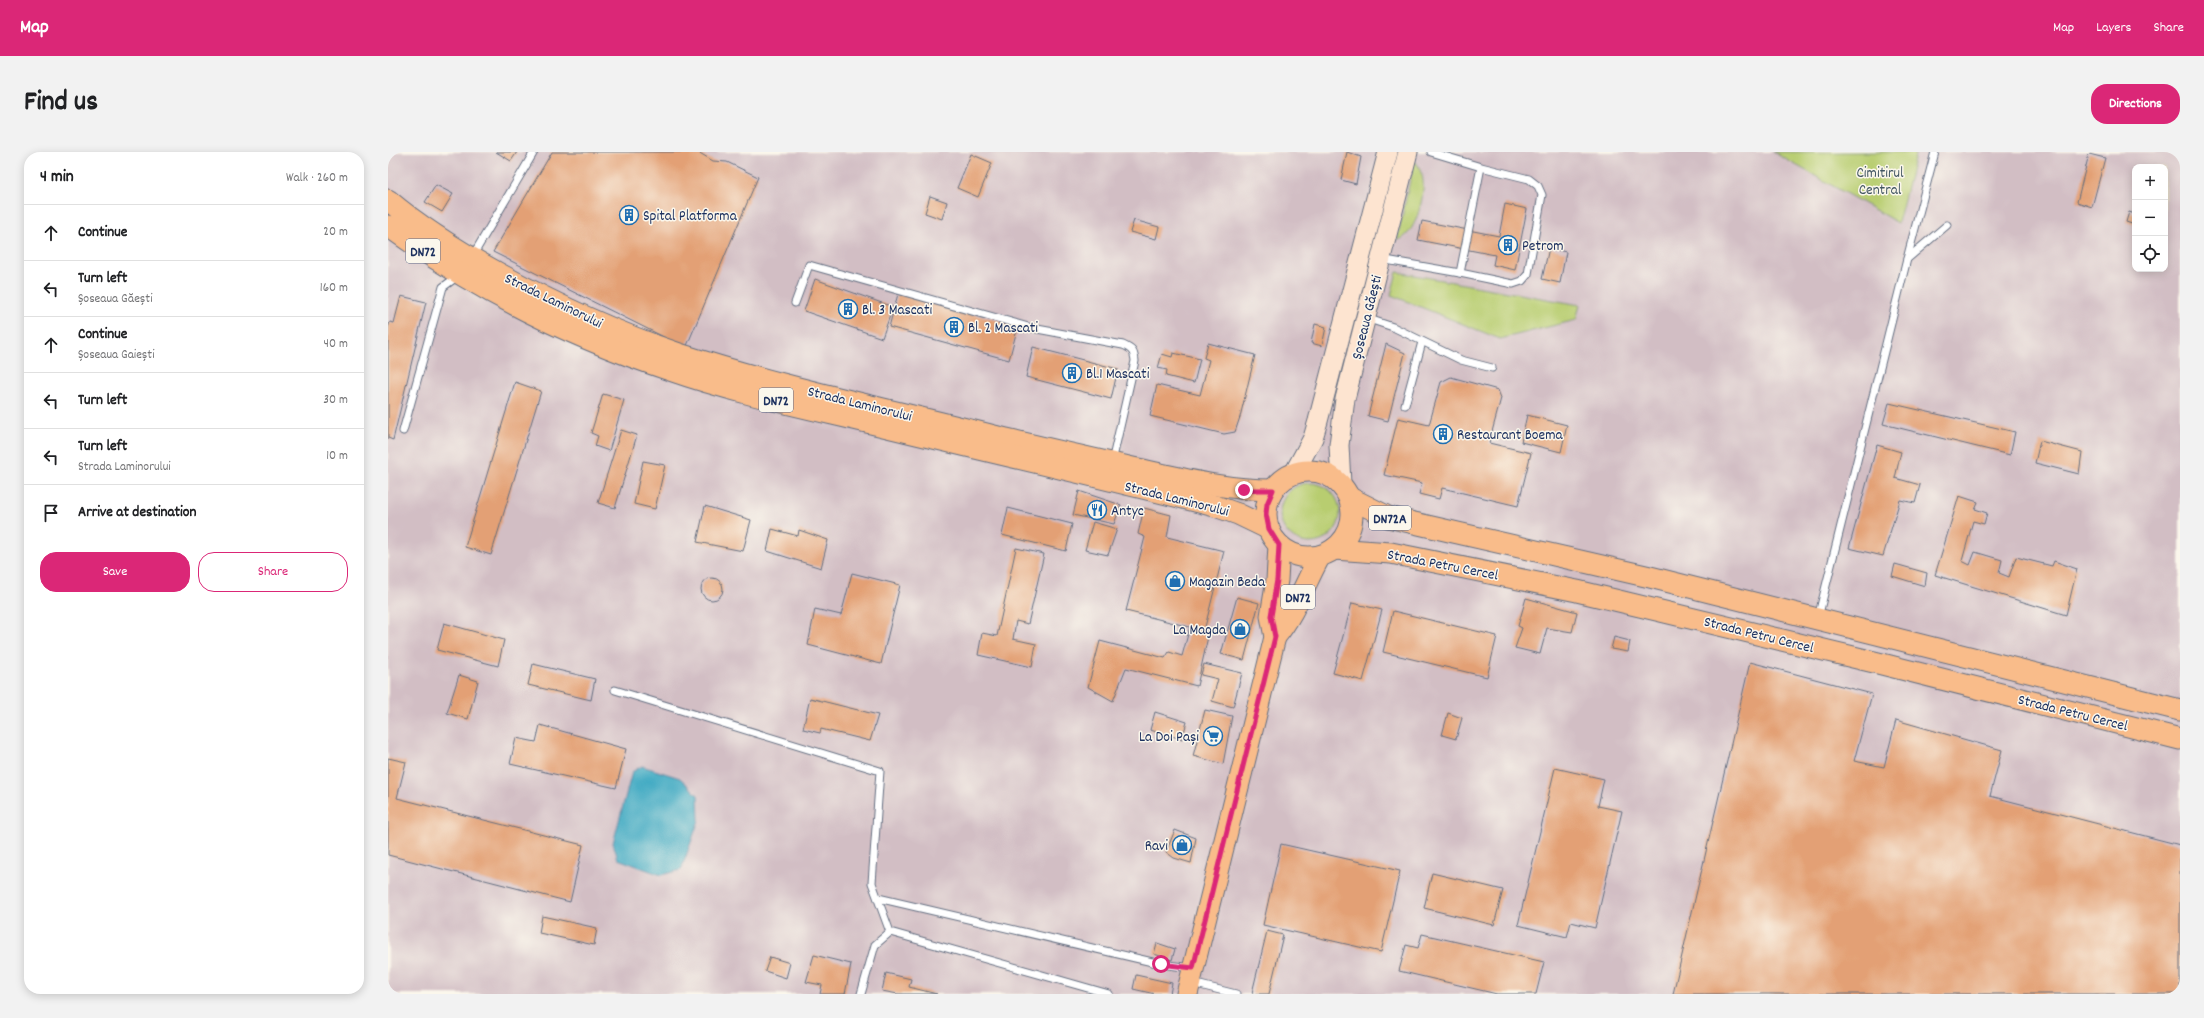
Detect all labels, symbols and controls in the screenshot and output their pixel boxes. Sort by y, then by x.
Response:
text: Map [20,15,49,42]
text: Map [2053,18,2074,38]
text: Layers [2096,18,2131,38]
text: Share [2153,18,2184,38]
text: Find us [24,84,98,124]
button: Directions [2091,84,2180,124]
park label: Cimitirul Central [1856,163,1904,202]
map controls [2132,164,2168,272]
button: + [2132,164,2168,200]
text: 4 min [40,166,74,190]
text: Walk · 260 m [286,169,348,188]
button: − [2132,200,2168,236]
building icon: Spital Platforma [618,204,640,226]
place label: Spital Platforma [643,206,738,228]
icon: ahead [40,222,62,244]
text: Continue [78,222,127,244]
text: 20 m [323,223,348,242]
building icon: Petrom [1497,234,1519,256]
place label: Petrom [1522,236,1564,258]
button: locate [2132,236,2168,272]
road number: DN72 [406,239,440,263]
text: Turn left [78,268,127,290]
street label: Strada Laminorului [500,268,606,335]
street label: Șoseaua Găești [1347,273,1389,362]
icon: left [40,278,62,300]
text: 160 m [320,279,348,298]
text: Șoseaua Găești [78,290,153,309]
building icon: Bl. 3 Mascati [837,298,859,320]
place label: Bl. 3 Mascati [862,300,932,322]
building icon: Bl. 2 Mascati [943,316,965,338]
place label: Bl. 2 Mascati [968,318,1038,340]
text: Continue [78,324,127,346]
icon: ahead [40,334,62,356]
text: 40 m [324,335,348,354]
text: Șoseaua Gaiești [78,346,155,365]
building icon: Bl.1 Mascati [1061,362,1083,384]
place label: Bl.1 Mascati [1086,364,1150,386]
street label: Strada Laminorului [805,381,914,429]
road number: DN72 [759,388,793,412]
icon: left [40,390,62,412]
text: Turn left [78,390,127,412]
text: 30 m [323,391,348,410]
building icon: Restaurant Boema [1432,423,1454,445]
place label: Restaurant Boema [1457,425,1563,447]
text: Turn left [78,436,127,458]
icon: left [40,446,62,468]
text: 10 m [326,447,348,466]
text: Strada Laminorului [78,458,171,477]
street label: Strada Laminorului [1122,476,1231,524]
route end [1235,481,1253,499]
restaurant icon: Antyc [1086,499,1108,521]
place label: Antyc [1111,501,1144,523]
icon: arrive [40,502,62,524]
text: Arrive at destination [78,502,196,524]
road number: DN72A [1369,506,1411,530]
street label: Strada Petru Cercel [1385,544,1500,588]
button: Save [40,552,190,592]
button: Share [198,552,348,592]
shop icon: Magazin Beda [1164,570,1186,592]
place label: Magazin Beda [1189,572,1266,594]
road number: DN72 [1281,585,1315,609]
street label: Strada Petru Cercel [1701,612,1816,660]
shop icon: La Magda [1229,618,1251,640]
place label: La Magda [1173,620,1227,642]
street label: Strada Petru Cercel [2015,690,2130,738]
supermarket icon: La Doi Pași [1202,725,1224,747]
place label: La Doi Pași [1139,727,1199,749]
shop icon: Ravi [1171,834,1193,856]
place label: Ravi [1145,836,1168,858]
route start [1152,955,1170,973]

